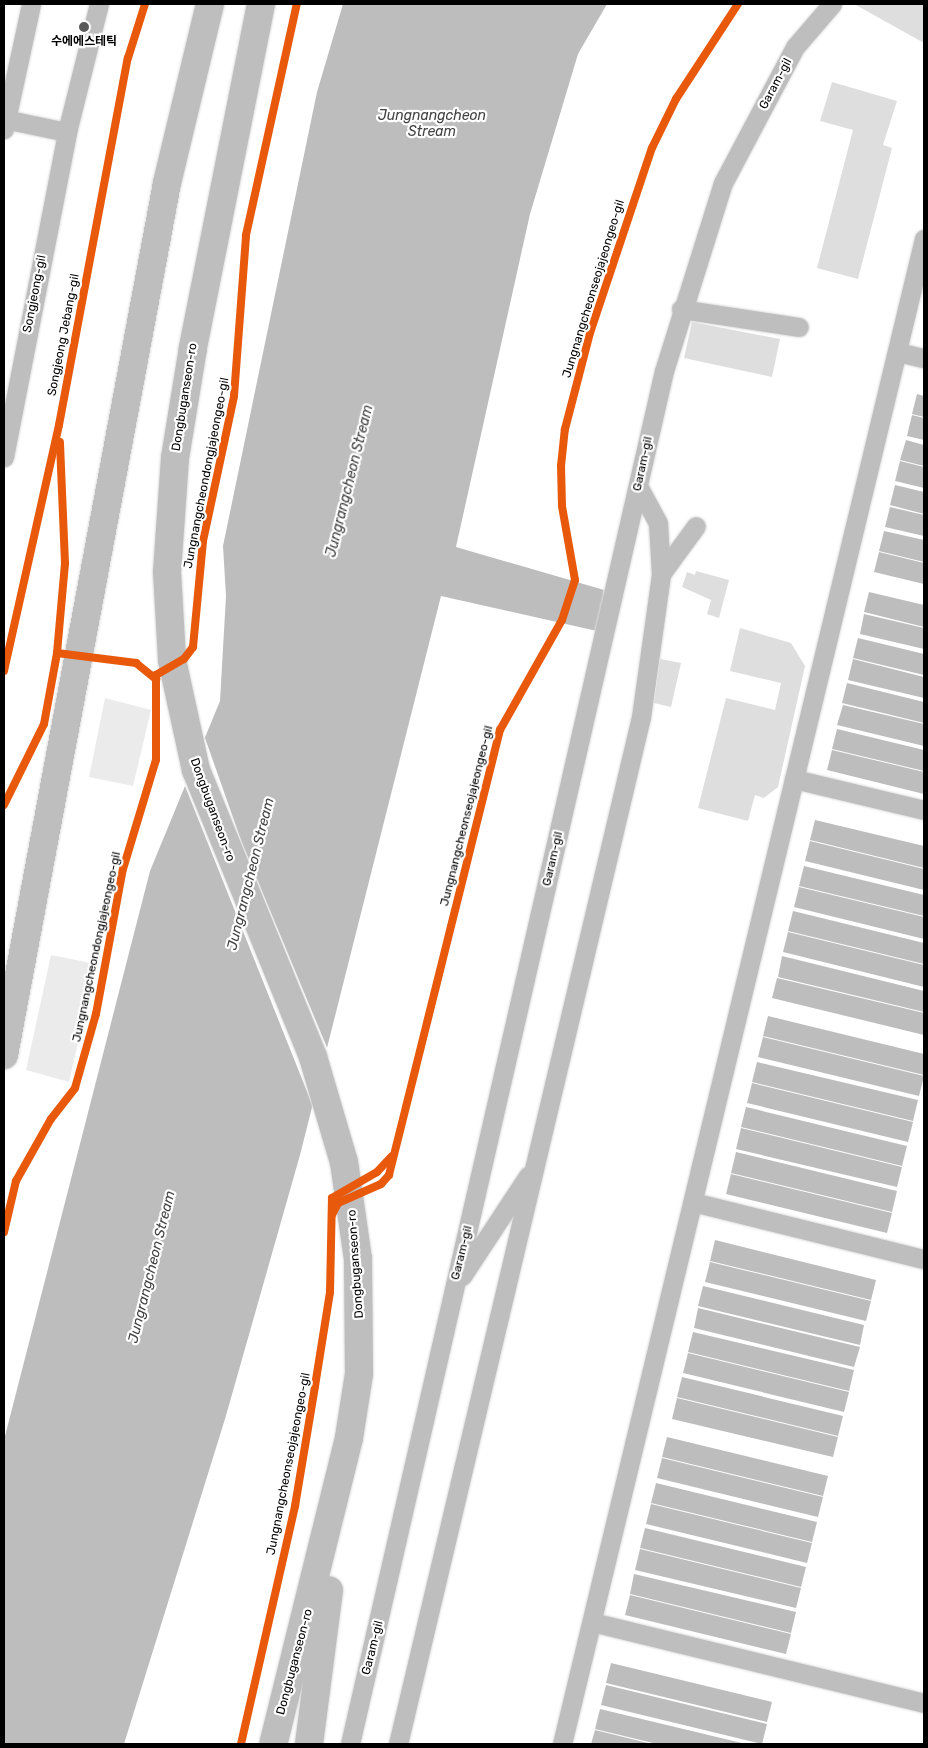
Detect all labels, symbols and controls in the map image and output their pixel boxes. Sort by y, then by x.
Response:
marker: 수에에스테틱 [78,21,90,33]
place label: 수에에스테틱 [51,35,117,49]
street label: Garam-gil [757,56,795,112]
water label: Jungnangcheon Stream [378,108,486,140]
street label: Jungnangcheonseojajeongeo-gil [560,198,628,380]
street label: Songjeong-gil [20,254,50,334]
street label: Songjeong Jebang-gil [45,273,83,397]
street label: Dongbuganseon-ro [169,342,201,452]
street label: Jungnangcheondongjajeongeo-gil [181,376,233,570]
water label: Jungrangcheon Stream [323,403,377,559]
street label: Garam-gil [630,435,656,493]
street label: Jungnangcheonseojajeongeo-gil [438,724,496,908]
street label: Dongbuganseon-ro [187,756,237,864]
water label: Jungrangcheon Stream [224,796,278,952]
street label: Garam-gil [540,830,566,888]
street label: Jungnangcheondongjajeongeo-gil [70,851,124,1043]
water label: Jungrangcheon Stream [125,1189,179,1345]
street label: Dongbuganseon-ro [345,1209,367,1319]
street label: Garam-gil [448,1224,476,1282]
street label: Jungnangcheonseojajeongeo-gil [264,1372,314,1556]
street label: Dongbuganseon-ro [274,1607,316,1717]
street label: Garam-gil [359,1619,387,1677]

